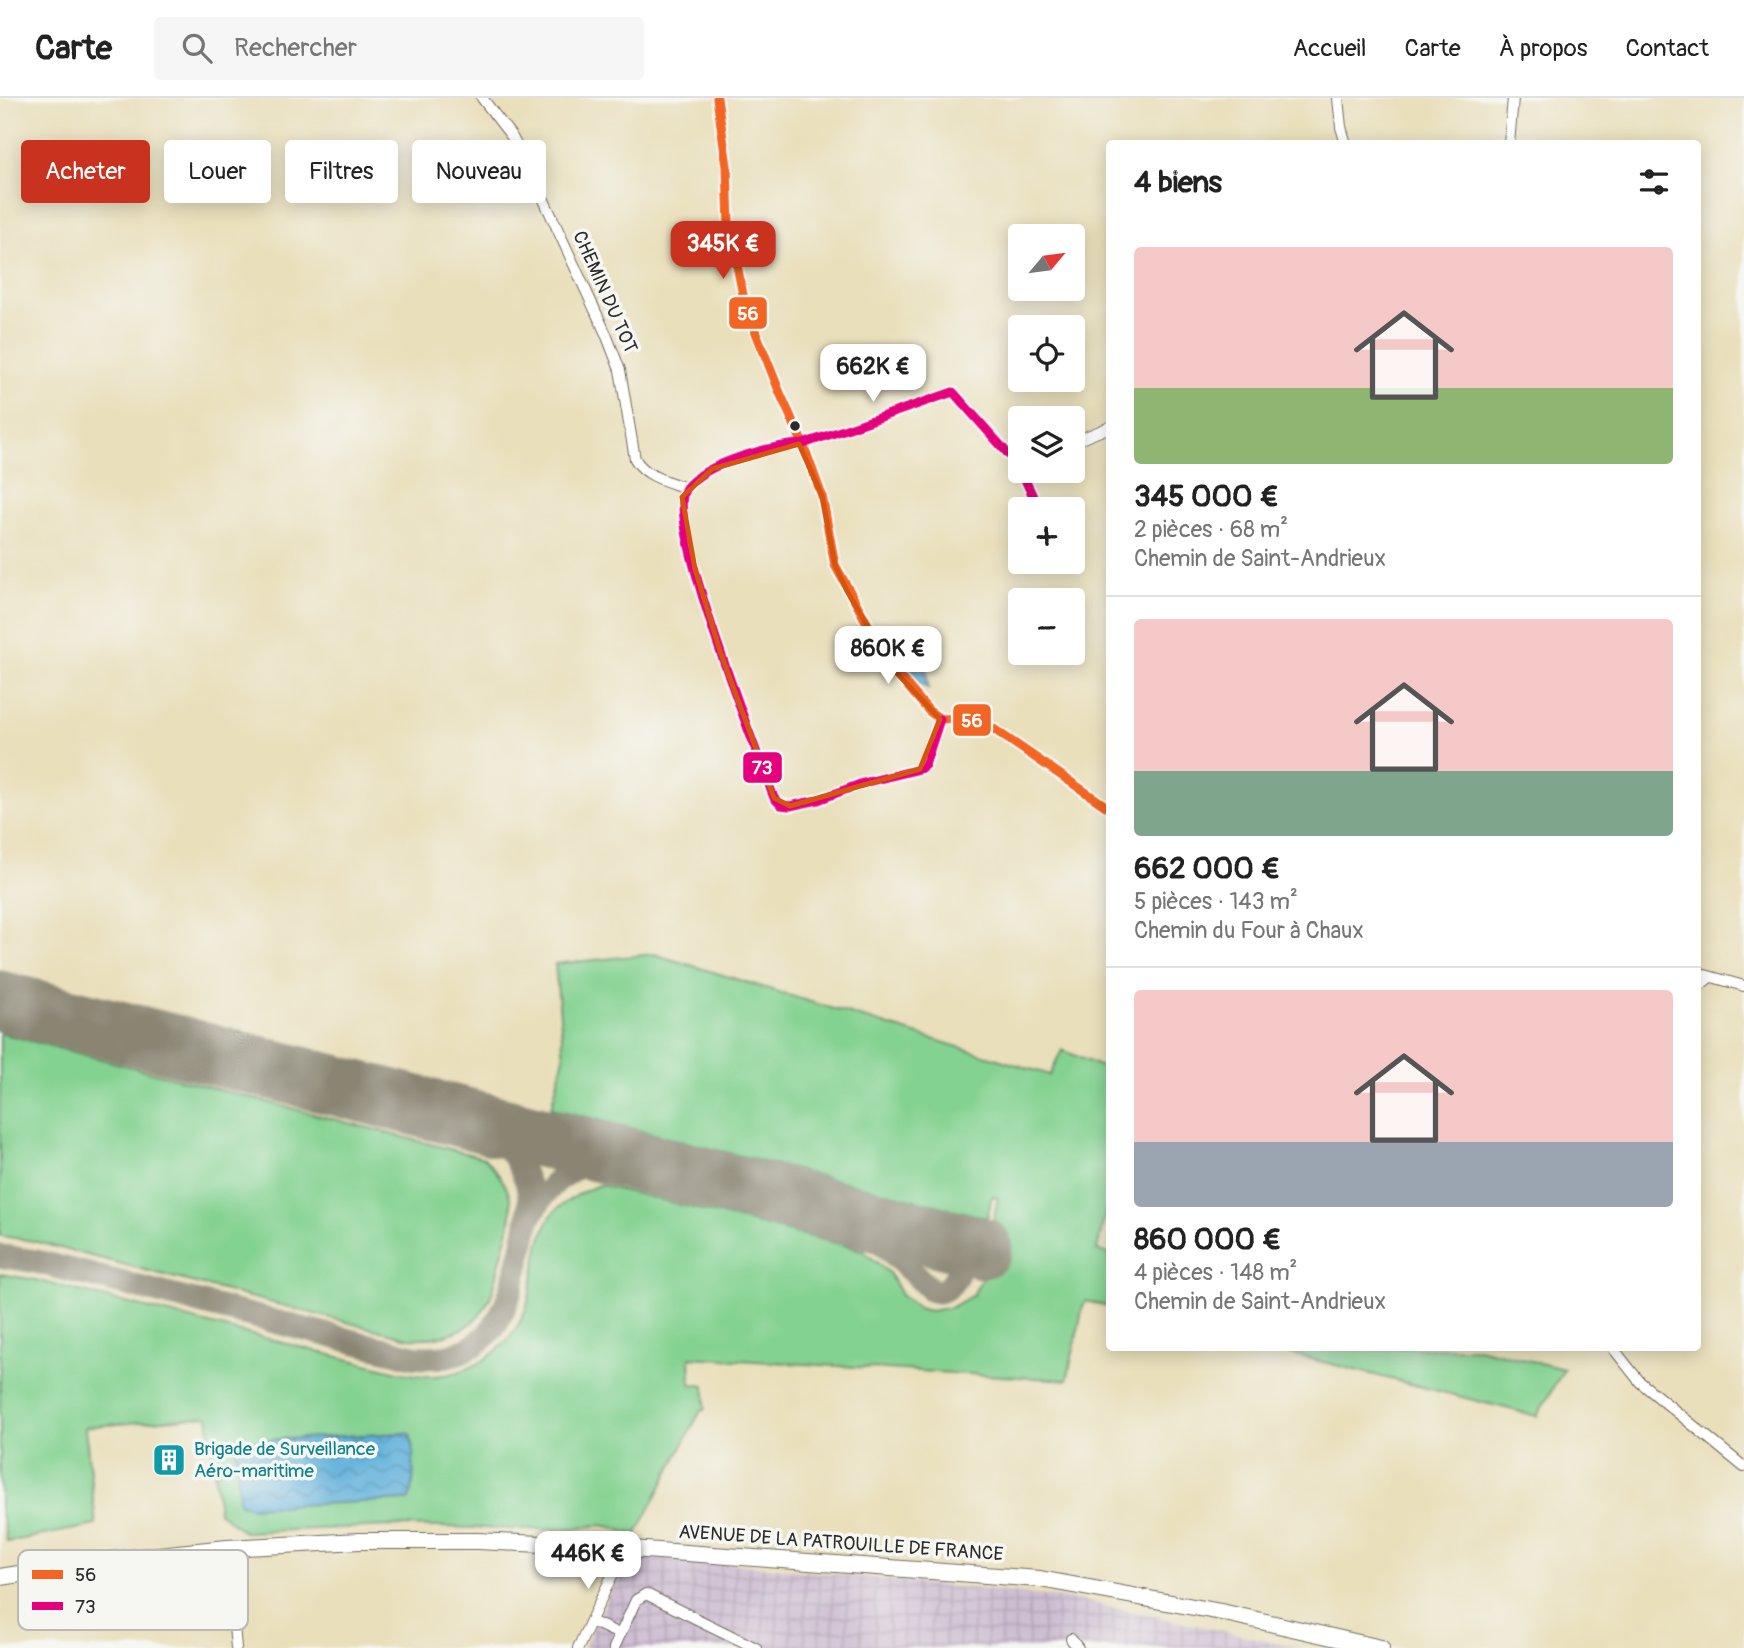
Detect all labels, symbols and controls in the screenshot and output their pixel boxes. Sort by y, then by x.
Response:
search box [154,17,644,80]
text: Carte [35,28,112,69]
icon: search [178,29,216,67]
text: Rechercher [234,32,357,64]
text: Accueil [1293,34,1367,63]
text: Carte [1405,34,1461,63]
text: À propos [1499,34,1588,63]
text: Contact [1626,34,1709,63]
chip: Acheter [21,140,150,203]
chip: Louer [164,140,271,203]
chip: Filtres [285,140,398,203]
chip: Nouveau [412,140,546,203]
icon: filters [1635,163,1673,201]
text: 4 biens [1134,164,1222,201]
pin: 345K € [666,222,780,281]
north arrow [1008,224,1085,301]
map controls [1008,224,1085,665]
street label: CHEMIN DU TOT [567,227,643,357]
text: 345K € [687,229,759,258]
icon: home [1341,292,1467,418]
line badge: 56 [728,296,768,330]
text: 56 [737,302,759,326]
button: locate [1008,315,1085,392]
pin: 662K € [816,344,930,404]
text: 662K € [836,352,910,381]
button: layers [1008,406,1085,483]
unlabelled marker [788,419,802,433]
text: 345 000 € [1134,478,1279,515]
button: + [1008,497,1085,574]
text: 2 pièces · 68 m² [1134,515,1288,544]
text: Chemin de Saint-Andrieux [1134,544,1386,573]
button: − [1008,588,1085,665]
pin: 860K € [831,626,945,686]
text: 860K € [851,634,925,663]
icon: home [1341,664,1467,790]
line badge: 56 [952,703,992,737]
text: 56 [961,709,983,733]
line badge: 73 [742,751,783,784]
text: 73 [752,756,772,780]
text: 662 000 € [1134,850,1280,887]
text: 5 pièces · 143 m² [1134,887,1298,916]
text: Chemin du Four à Chaux [1134,916,1364,945]
icon: home [1341,1035,1467,1161]
text: 860 000 € [1134,1221,1281,1258]
text: 4 pièces · 148 m² [1134,1258,1297,1287]
text: Chemin de Saint-Andrieux [1134,1287,1386,1316]
place label: Brigade de Surveillance Aéro-maritime [194,1437,376,1483]
building icon: Brigade de Surveillance Aéro-maritime [150,1441,188,1479]
street label: AVENUE DE LA PATROUILLE DE FRANCE [678,1520,1004,1566]
pin: 446K € [531,1532,645,1591]
text: 446K € [551,1539,625,1568]
legend [18,1550,248,1630]
text: 56 [75,1563,96,1587]
text: 73 [75,1595,96,1619]

